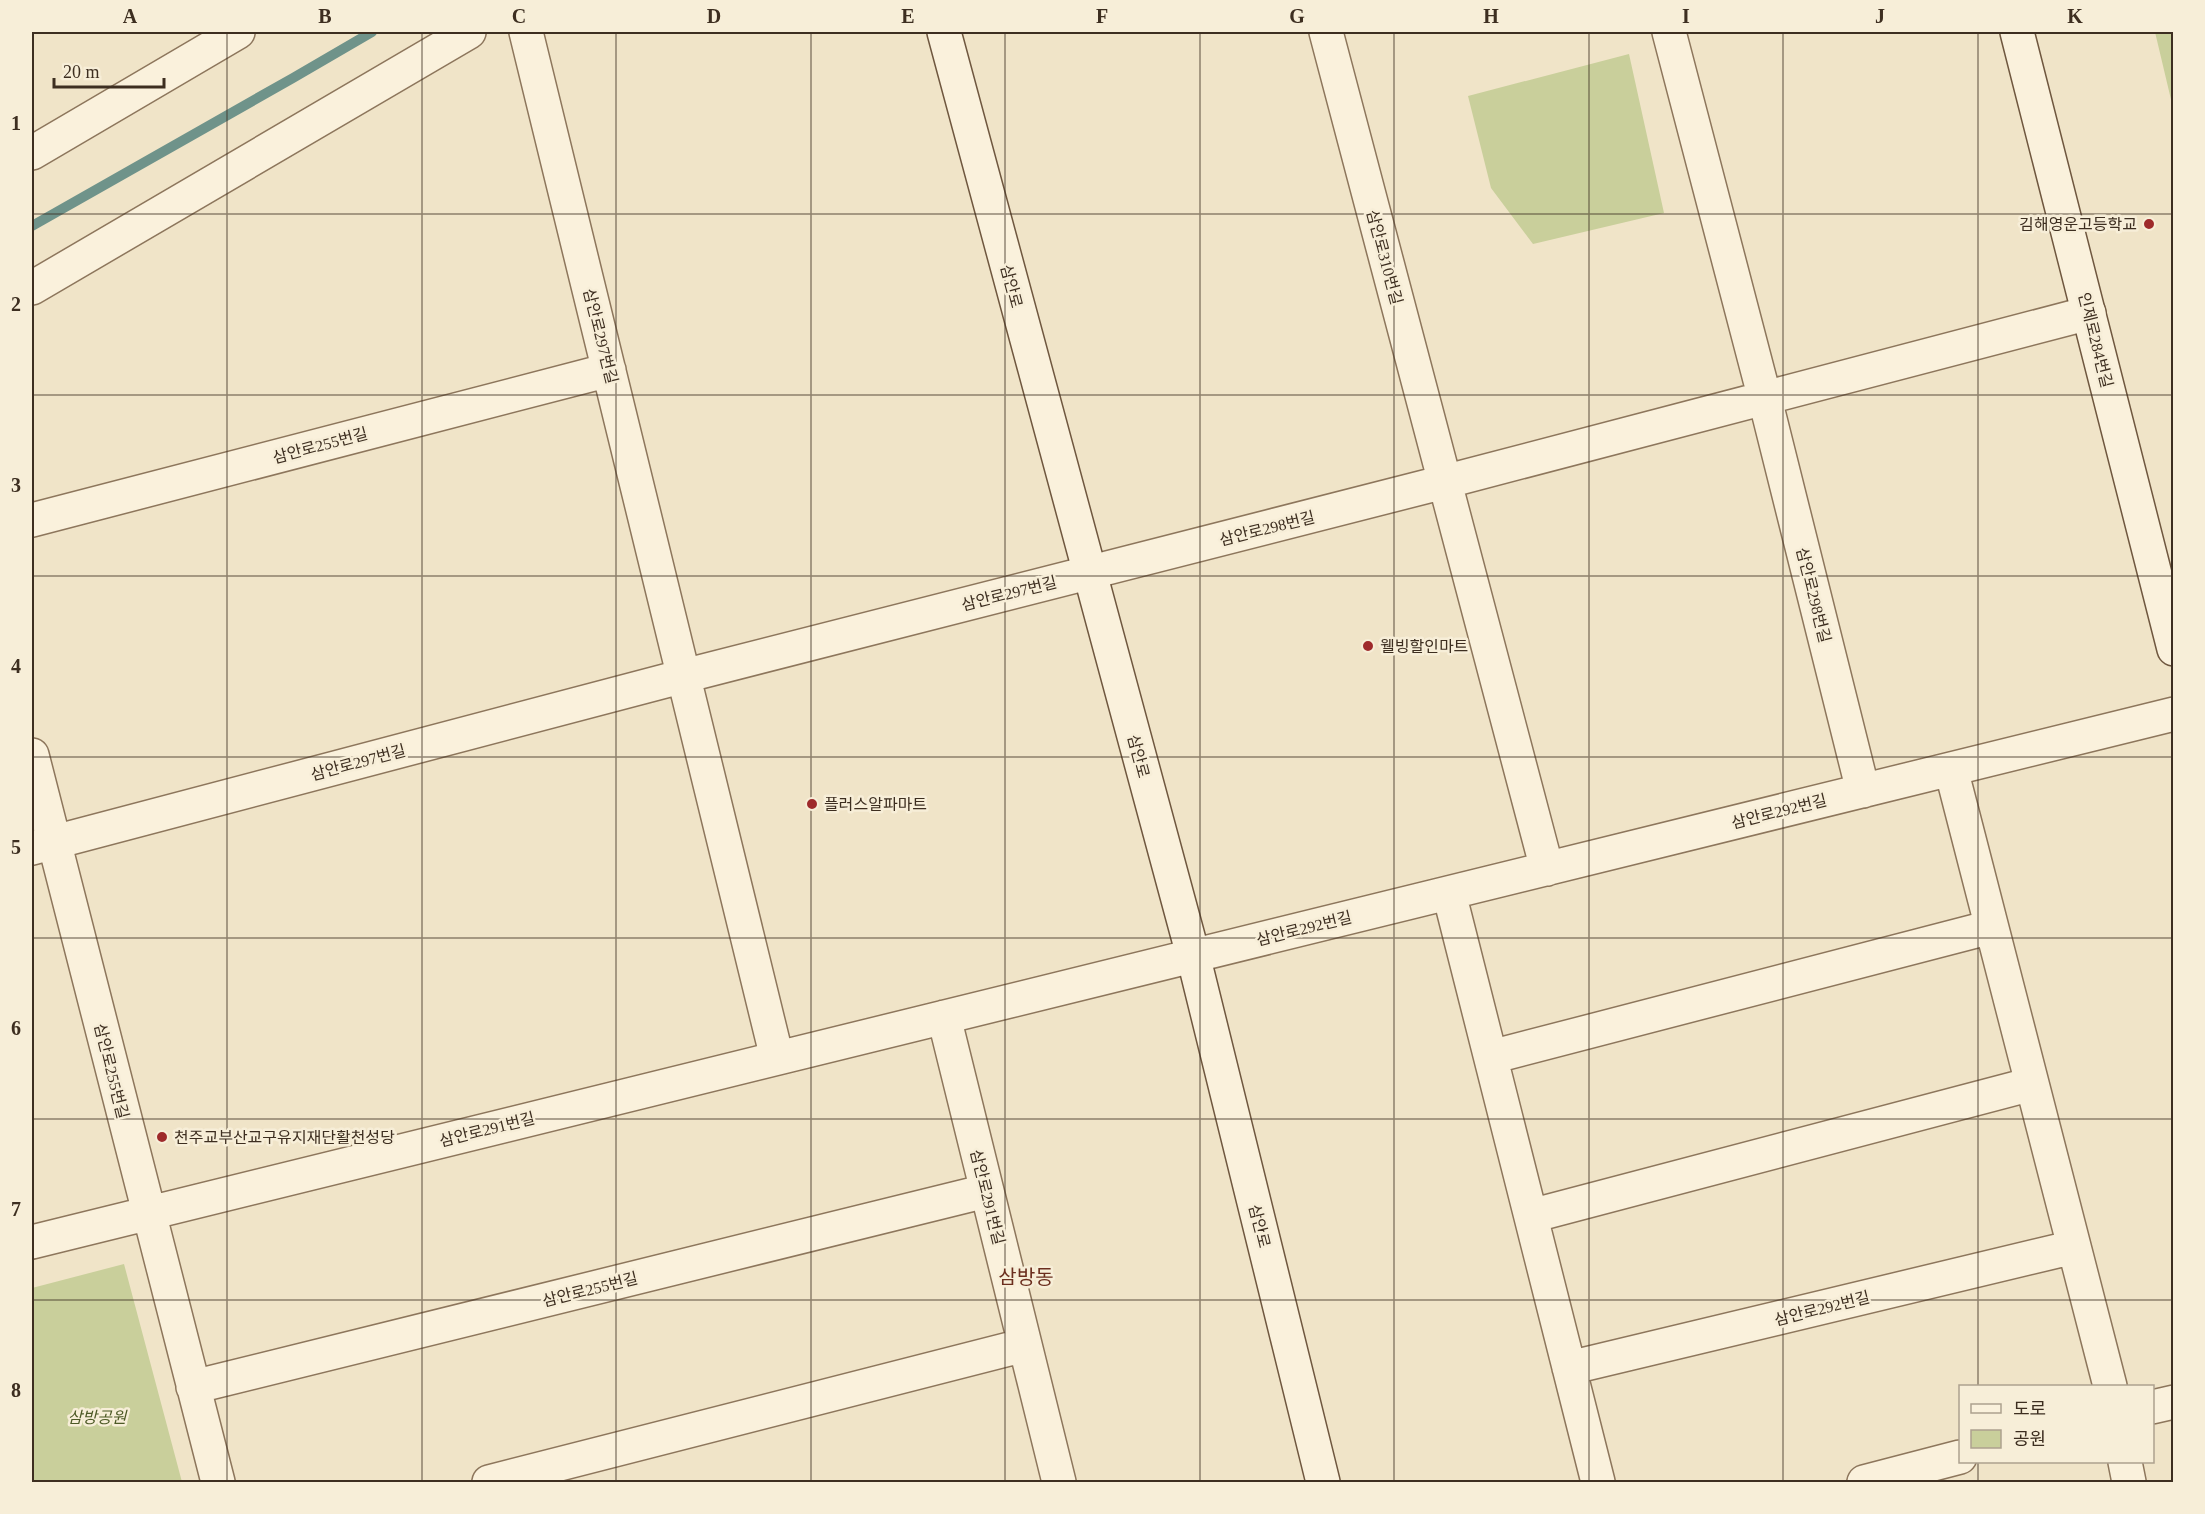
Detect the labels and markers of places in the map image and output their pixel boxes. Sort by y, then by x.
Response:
place label: 김해영운고등학교 [2019,216,2137,233]
marker: 김해영운고등학교 [2142,217,2156,231]
place label: 웰빙할인마트 [1380,638,1468,655]
marker: 웰빙할인마트 [1361,639,1375,653]
place label: 플러스알파마트 [824,796,927,813]
marker: 플러스알파마트 [805,797,819,811]
place label: 천주교부산교구유지재단활천성당 [174,1129,395,1146]
marker: 천주교부산교구유지재단활천성당 [155,1130,169,1144]

